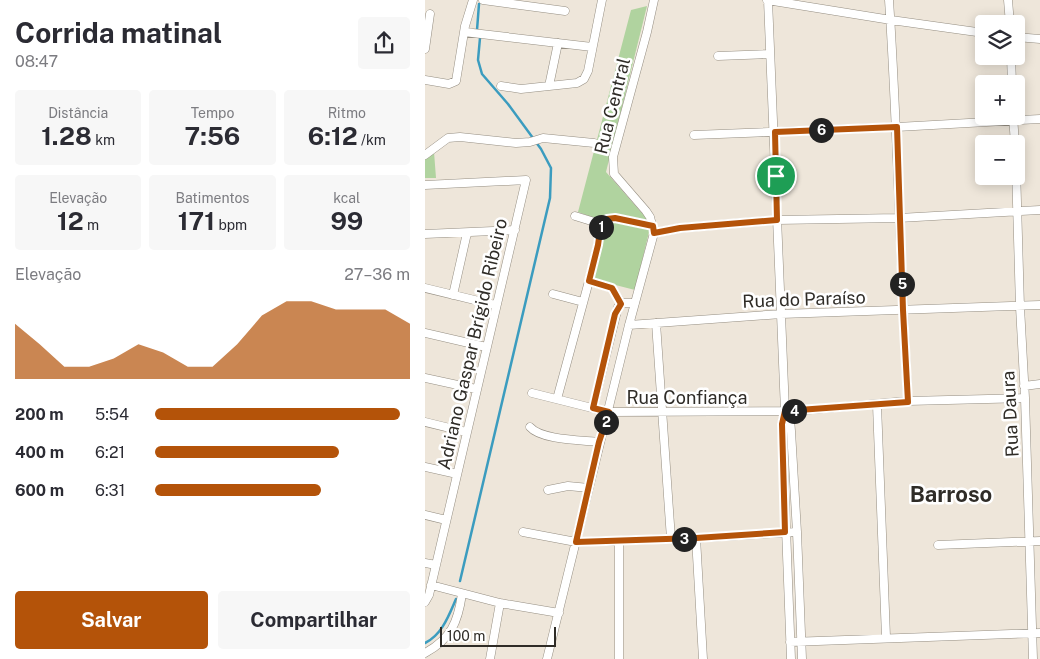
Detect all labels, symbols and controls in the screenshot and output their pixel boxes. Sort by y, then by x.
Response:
map controls [975,15,1025,185]
button: layers [975,15,1025,65]
text: Corrida matinal [15,16,222,49]
button: share [358,17,410,69]
text: 08:47 [15,52,58,71]
street label: Rua Central [590,56,634,156]
button: + [975,75,1025,125]
text: Distância [48,105,108,121]
text: Tempo [191,105,234,121]
text: Ritmo [328,105,366,121]
pin: 6 [809,118,833,142]
text: 1.28 [41,121,92,151]
text: 7:56 [185,121,240,151]
text: 6:12 [308,121,358,151]
text: 6 [817,122,826,138]
text: km [92,132,115,148]
text: /km [358,132,386,148]
button: − [975,135,1025,185]
pin [755,155,797,197]
icon: arrive [762,162,790,190]
text: Elevação [49,190,107,206]
text: Batimentos [176,190,249,206]
text: kcal [333,190,360,206]
text: 12 [57,206,84,236]
text: 171 [178,206,215,236]
text: 99 [330,206,363,236]
pin: 1 [589,214,613,240]
street label: Adriano Gaspar Brígido Ribeiro [433,216,511,472]
text: m [84,217,99,233]
text: bpm [215,217,247,233]
text: 1 [599,219,605,235]
text: Elevação [15,265,81,284]
text: 27–36 m [344,265,410,284]
pin: 5 [889,272,915,296]
text: 5 [898,276,907,292]
street label: Rua do Paraíso [742,286,866,312]
street label: Rua Daura [997,370,1023,458]
street label: Rua Confiança [627,387,747,408]
pin: 4 [781,398,807,424]
text: 4 [790,403,799,419]
text: 200 m [15,405,64,424]
text: 5:54 [95,405,129,424]
pin: 2 [593,410,619,434]
text: 2 [602,414,611,430]
text: 400 m [15,443,64,462]
text: 6:21 [95,443,125,462]
text: 600 m [15,481,64,500]
text: 6:31 [95,481,125,500]
district label: Barroso [910,481,992,507]
pin: 3 [671,526,697,552]
text: 3 [680,531,689,547]
button: Salvar [15,591,208,649]
button: Compartilhar [218,591,410,649]
scale bar [440,624,556,647]
text: 100 m [447,628,485,644]

